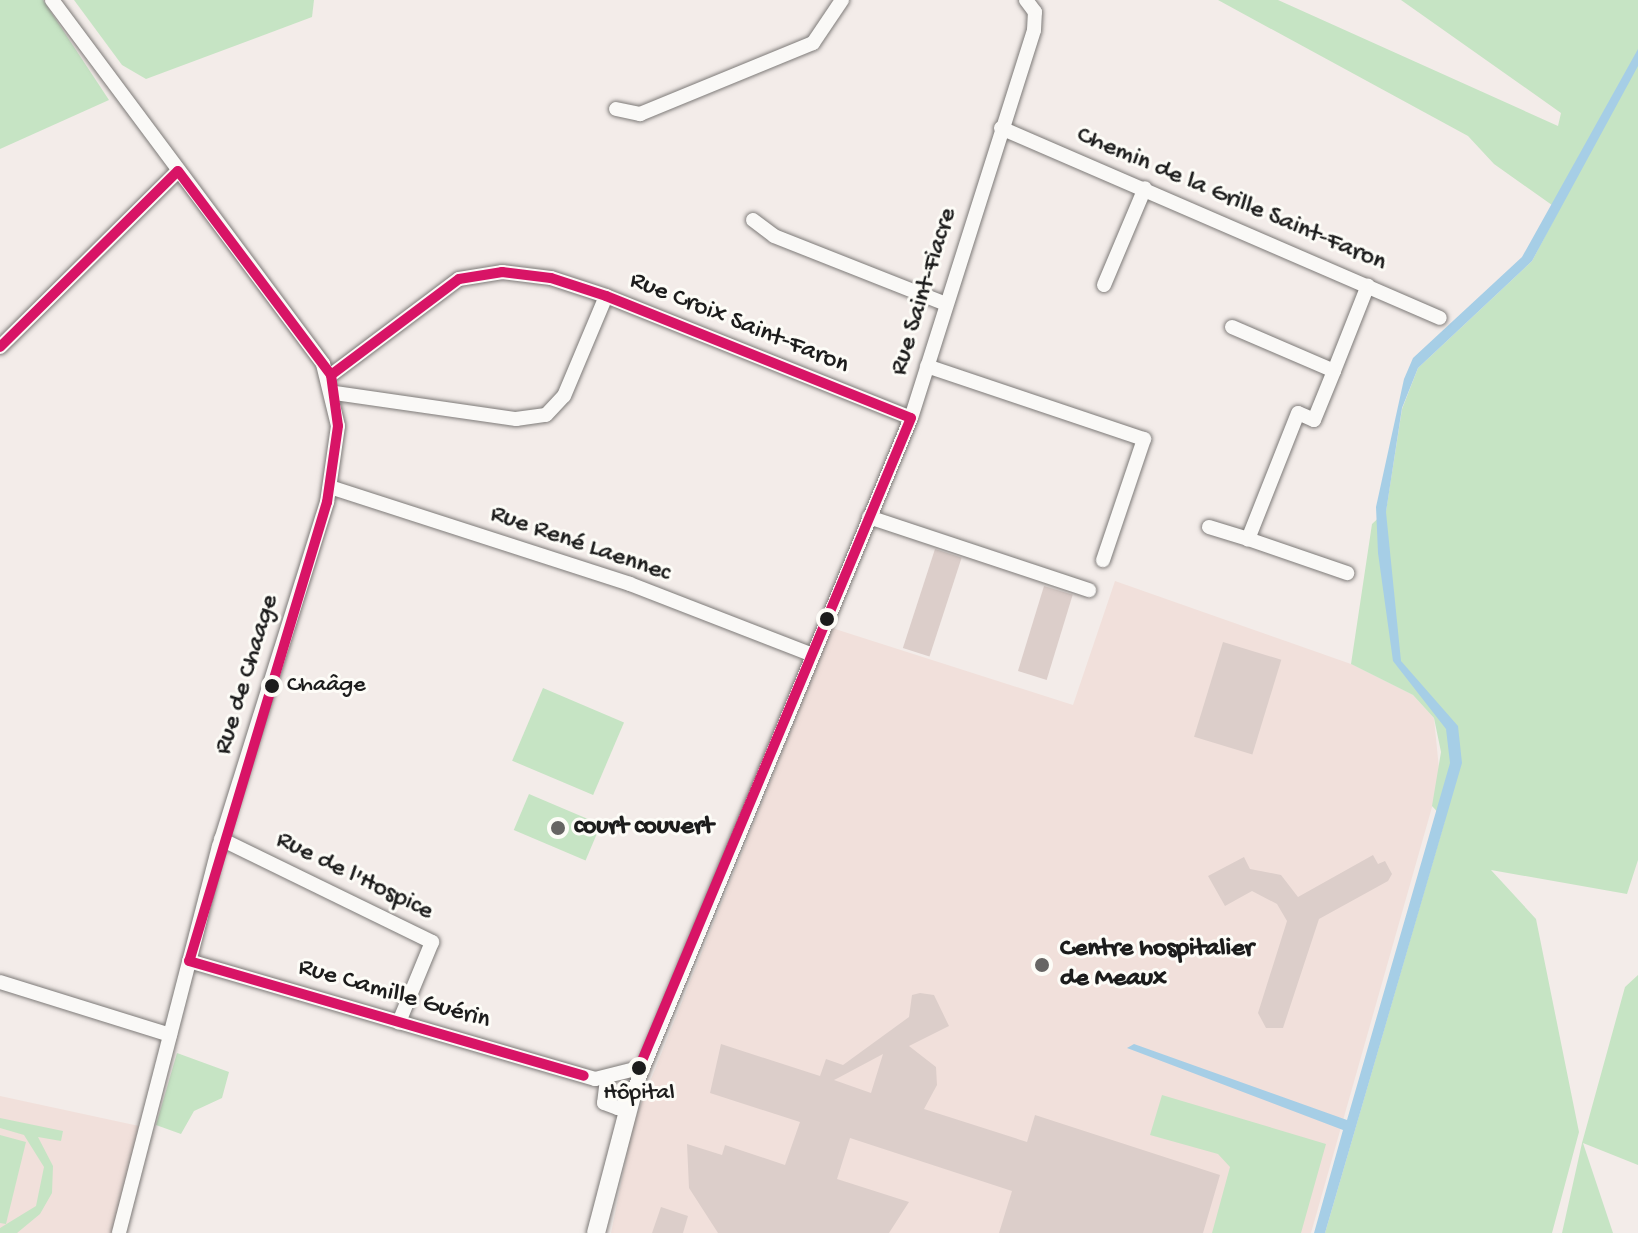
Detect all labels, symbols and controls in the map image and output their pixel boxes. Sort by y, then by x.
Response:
street label: Chemin de la Grille Saint-Faron [1071,120,1391,280]
street label: Rue Saint-Fiacre [885,204,965,380]
street label: Rue Croix Saint-Faron [625,266,853,382]
street label: Rue René Laennec [486,500,674,590]
street label: Rue de Chaage [209,591,287,759]
unlabelled marker [819,611,835,627]
place label: Chaâge [287,672,366,700]
marker: Chaâge [264,678,280,694]
place label: court couvert [574,812,714,844]
marker: court couvert [549,819,567,837]
street label: Rue de l'Hospice [270,825,438,929]
place label: Centre hospitalier de Meaux [1060,934,1254,996]
street label: Rue Camille Guérin [294,953,494,1037]
marker: Centre hospitalier de Meaux [1031,954,1053,976]
marker: Hôpital [631,1060,647,1076]
place label: Hôpital [603,1080,675,1108]

